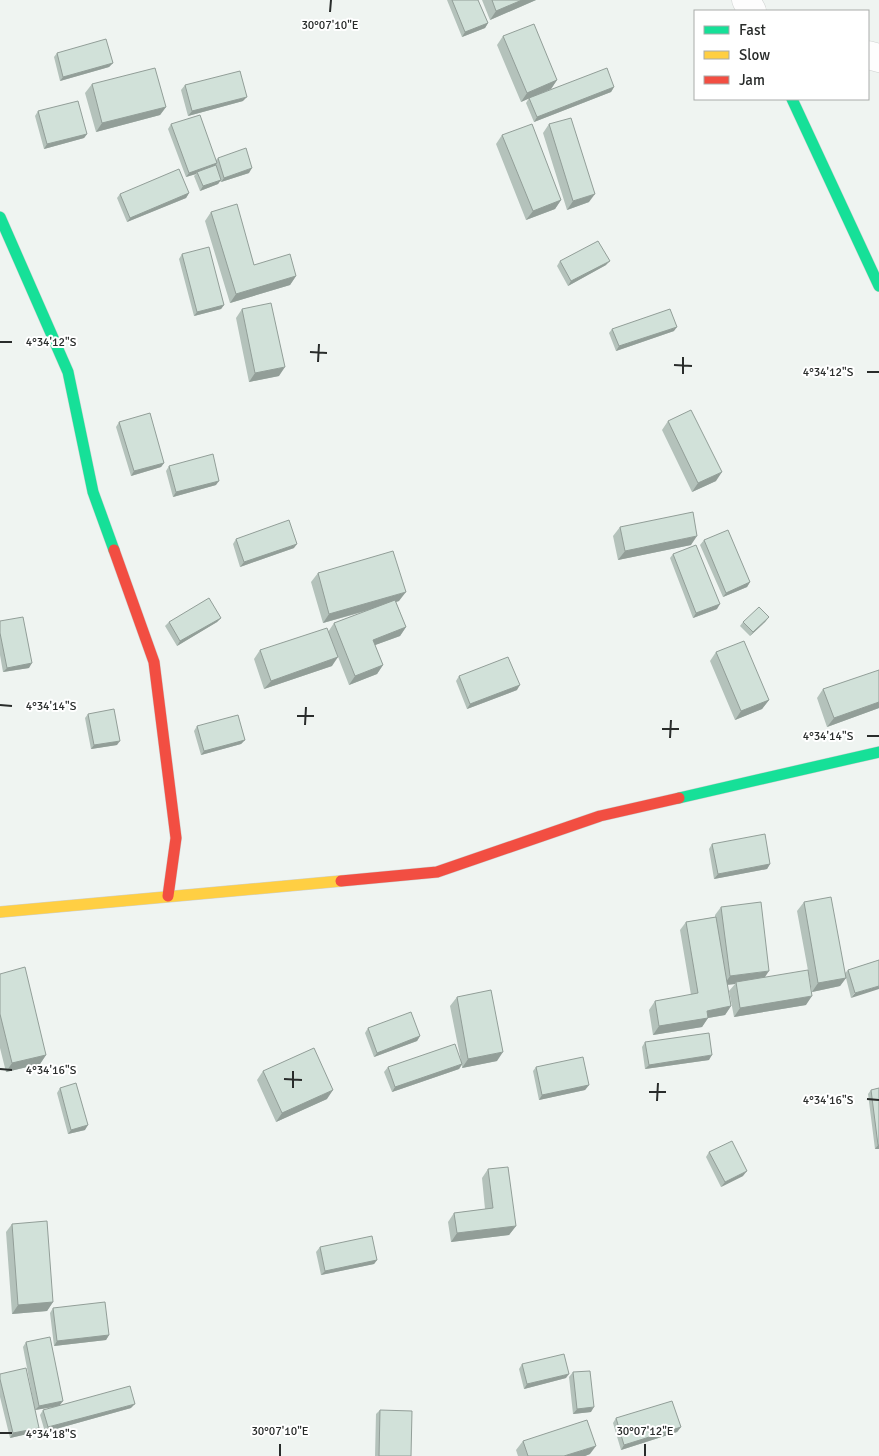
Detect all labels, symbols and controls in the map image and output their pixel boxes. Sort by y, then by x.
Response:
legend [694,10,869,100]
text: 30°07'10"E [301,18,359,33]
text: Fast [739,21,766,39]
text: Slow [739,46,770,64]
text: Jam [739,71,765,89]
text: 4°34'12"S [26,335,77,350]
text: 4°34'12"S [803,365,854,380]
text: 4°34'14"S [26,699,77,714]
text: 4°34'14"S [803,729,854,744]
text: 4°34'16"S [26,1063,77,1078]
text: 4°34'16"S [803,1093,854,1108]
text: 30°07'10"E [251,1424,309,1439]
text: 30°07'12"E [616,1424,674,1439]
text: 4°34'18"S [26,1427,77,1442]

